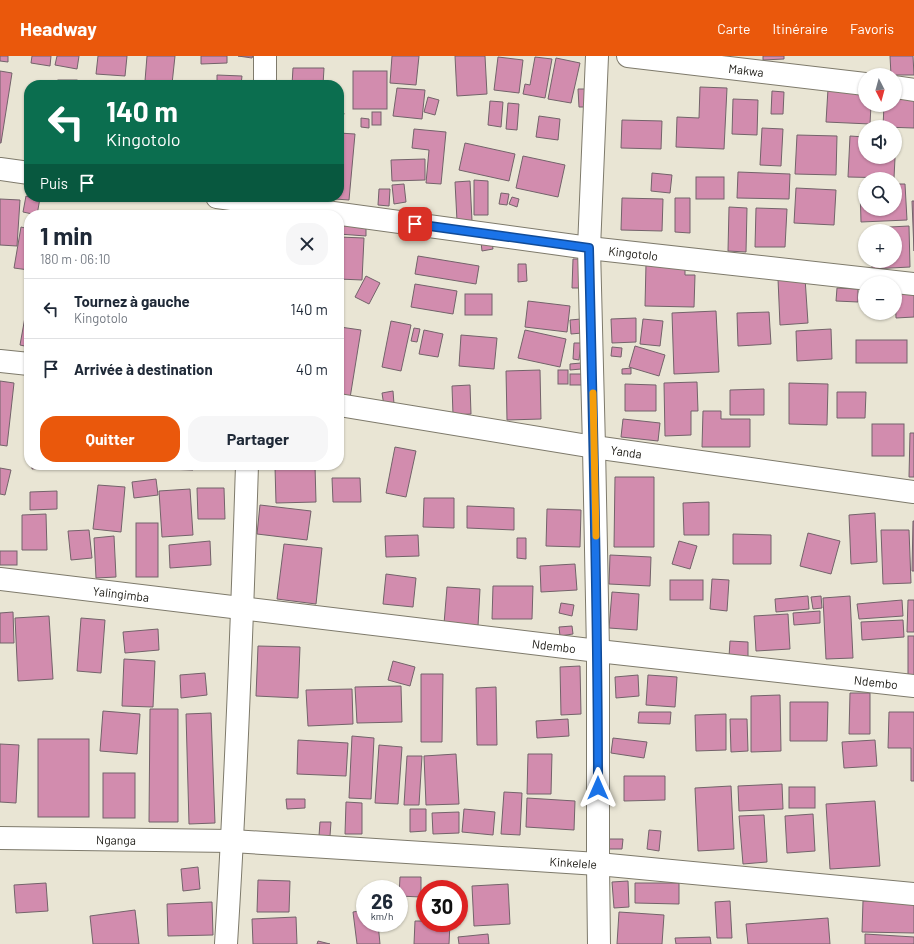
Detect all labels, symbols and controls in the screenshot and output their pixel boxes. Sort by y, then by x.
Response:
text: Headway [20,17,97,40]
text: Carte [717,20,750,37]
text: Itinéraire [772,20,828,37]
text: Favoris [850,20,894,37]
street label: Makwa [728,61,765,79]
north arrow [858,68,902,112]
map controls [858,68,902,320]
text: 140 m [106,94,178,128]
icon: left [40,96,92,148]
button: sound [858,120,902,164]
text: Kingotolo [106,128,181,150]
icon: arrive [76,172,98,194]
button: search [858,172,902,216]
text: Puis [40,174,68,192]
pin [398,207,432,241]
icon: arrive [404,213,426,235]
text: 1 min [40,221,93,250]
button: close [286,223,328,265]
button: + [858,224,902,268]
street label: Kingotolo [608,243,659,263]
text: 180 m · 06:10 [40,251,110,267]
button: − [858,276,902,320]
text: Tournez à gauche [74,292,190,310]
icon: left [40,298,62,320]
text: 140 m [291,300,328,318]
text: Kingotolo [74,310,128,326]
icon: arrive [40,358,62,380]
text: Arrivée à destination [74,360,213,378]
text: 40 m [296,360,328,378]
button: Quitter [40,416,180,462]
button: Partager [188,416,328,462]
street label: Yanda [610,442,643,461]
street label: Yalingimba [92,583,150,604]
street label: Ndembo [531,636,577,655]
street label: Ndembo [853,672,899,691]
position arrow [577,767,619,809]
street label: Nganga [96,832,136,847]
street label: Kinkelele [549,854,597,871]
speed limit sign: 30 [416,880,468,932]
text: 26 [371,889,393,913]
text: km/h [371,910,393,922]

